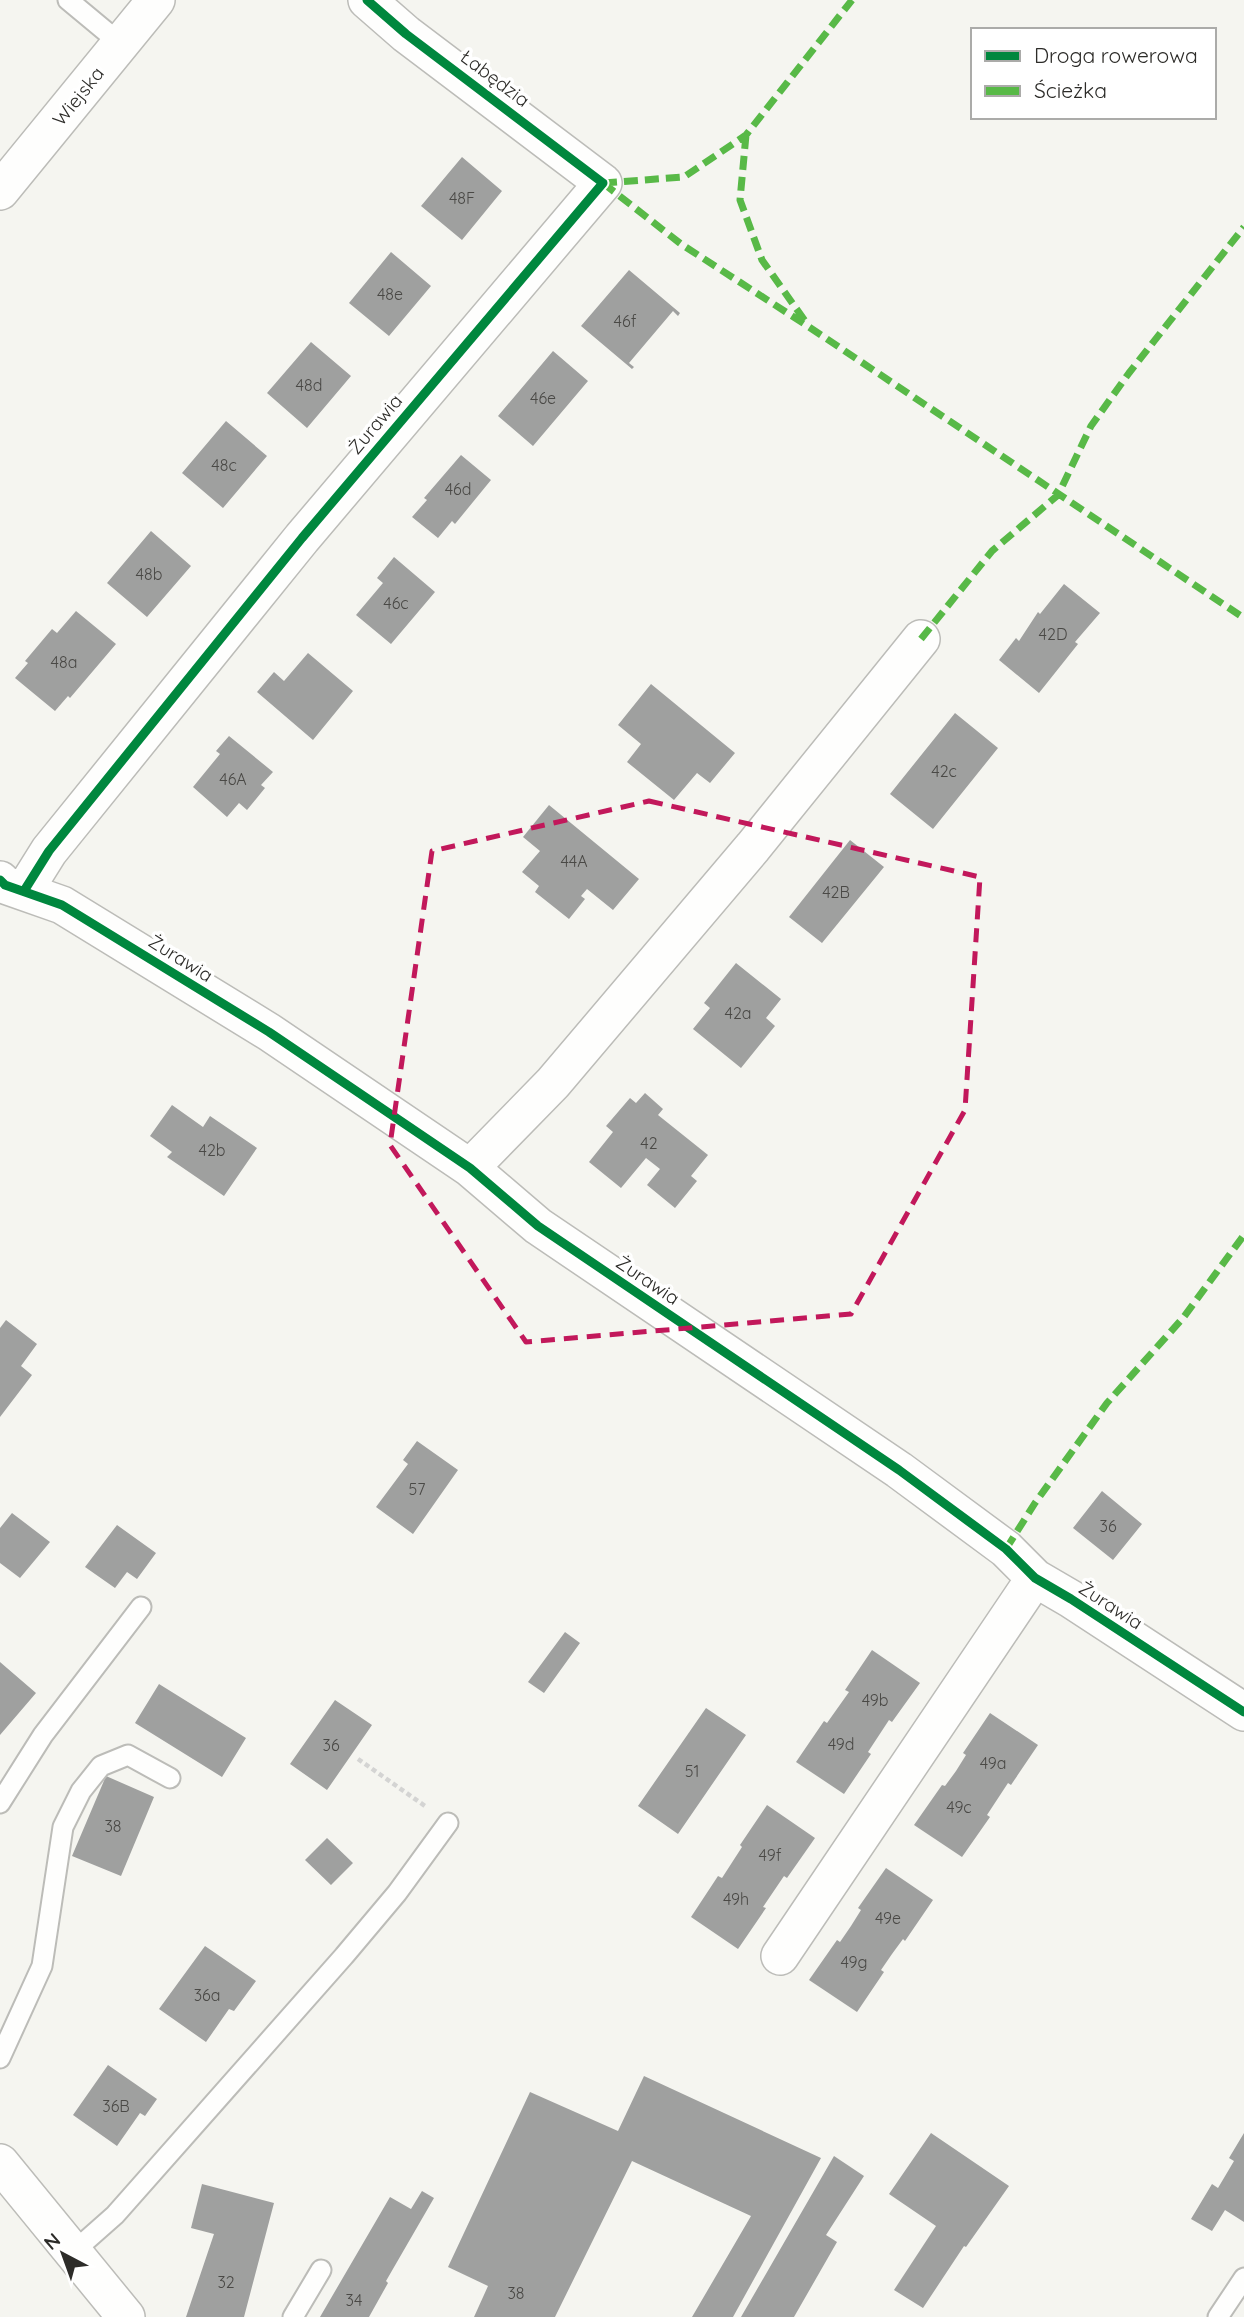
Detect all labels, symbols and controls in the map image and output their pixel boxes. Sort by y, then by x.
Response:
legend [971,28,1216,119]
text: Droga rowerowa [1034,42,1198,68]
street label: Łabędzia [455,44,535,112]
street label: Wiejska [47,62,109,130]
text: Ścieżka [1034,77,1107,103]
house number: 48F [449,188,475,208]
house number: 48e [377,284,403,304]
house number: 46f [614,311,637,331]
house number: 48d [296,375,322,395]
house number: 46e [530,388,556,408]
street label: Żurawia [343,389,407,459]
house number: 48c [211,455,237,475]
house number: 46d [445,479,471,499]
house number: 48b [136,564,162,584]
house number: 46c [383,593,409,613]
house number: 42D [1039,624,1067,644]
house number: 48a [51,652,77,672]
house number: 42c [931,761,957,781]
house number: 46A [219,769,247,789]
house number: 44A [560,851,588,871]
house number: 42B [822,882,850,902]
street label: Żurawia [144,929,218,987]
house number: 42a [725,1003,752,1023]
house number: 42 [640,1133,658,1153]
house number: 42b [199,1140,226,1160]
street label: Żurawia [612,1250,684,1310]
house number: 57 [409,1479,425,1499]
house number: 36 [1100,1516,1117,1536]
street label: Żurawia [1075,1575,1147,1635]
house number: 49b [862,1690,888,1710]
house number: 49d [828,1734,854,1754]
house number: 36 [323,1735,340,1755]
house number: 49a [980,1753,1006,1773]
house number: 51 [685,1761,699,1781]
house number: 49c [946,1797,972,1817]
house number: 38 [104,1816,122,1836]
house number: 49f [759,1845,782,1865]
house number: 49h [723,1889,749,1909]
house number: 49e [875,1908,901,1928]
house number: 49g [840,1952,868,1972]
house number: 36a [194,1985,220,2005]
house number: 36B [102,2096,130,2116]
north arrow [28,2219,98,2289]
text: N [39,2228,65,2255]
house number: 32 [217,2272,235,2292]
house number: 38 [507,2283,525,2303]
house number: 34 [346,2290,362,2310]

